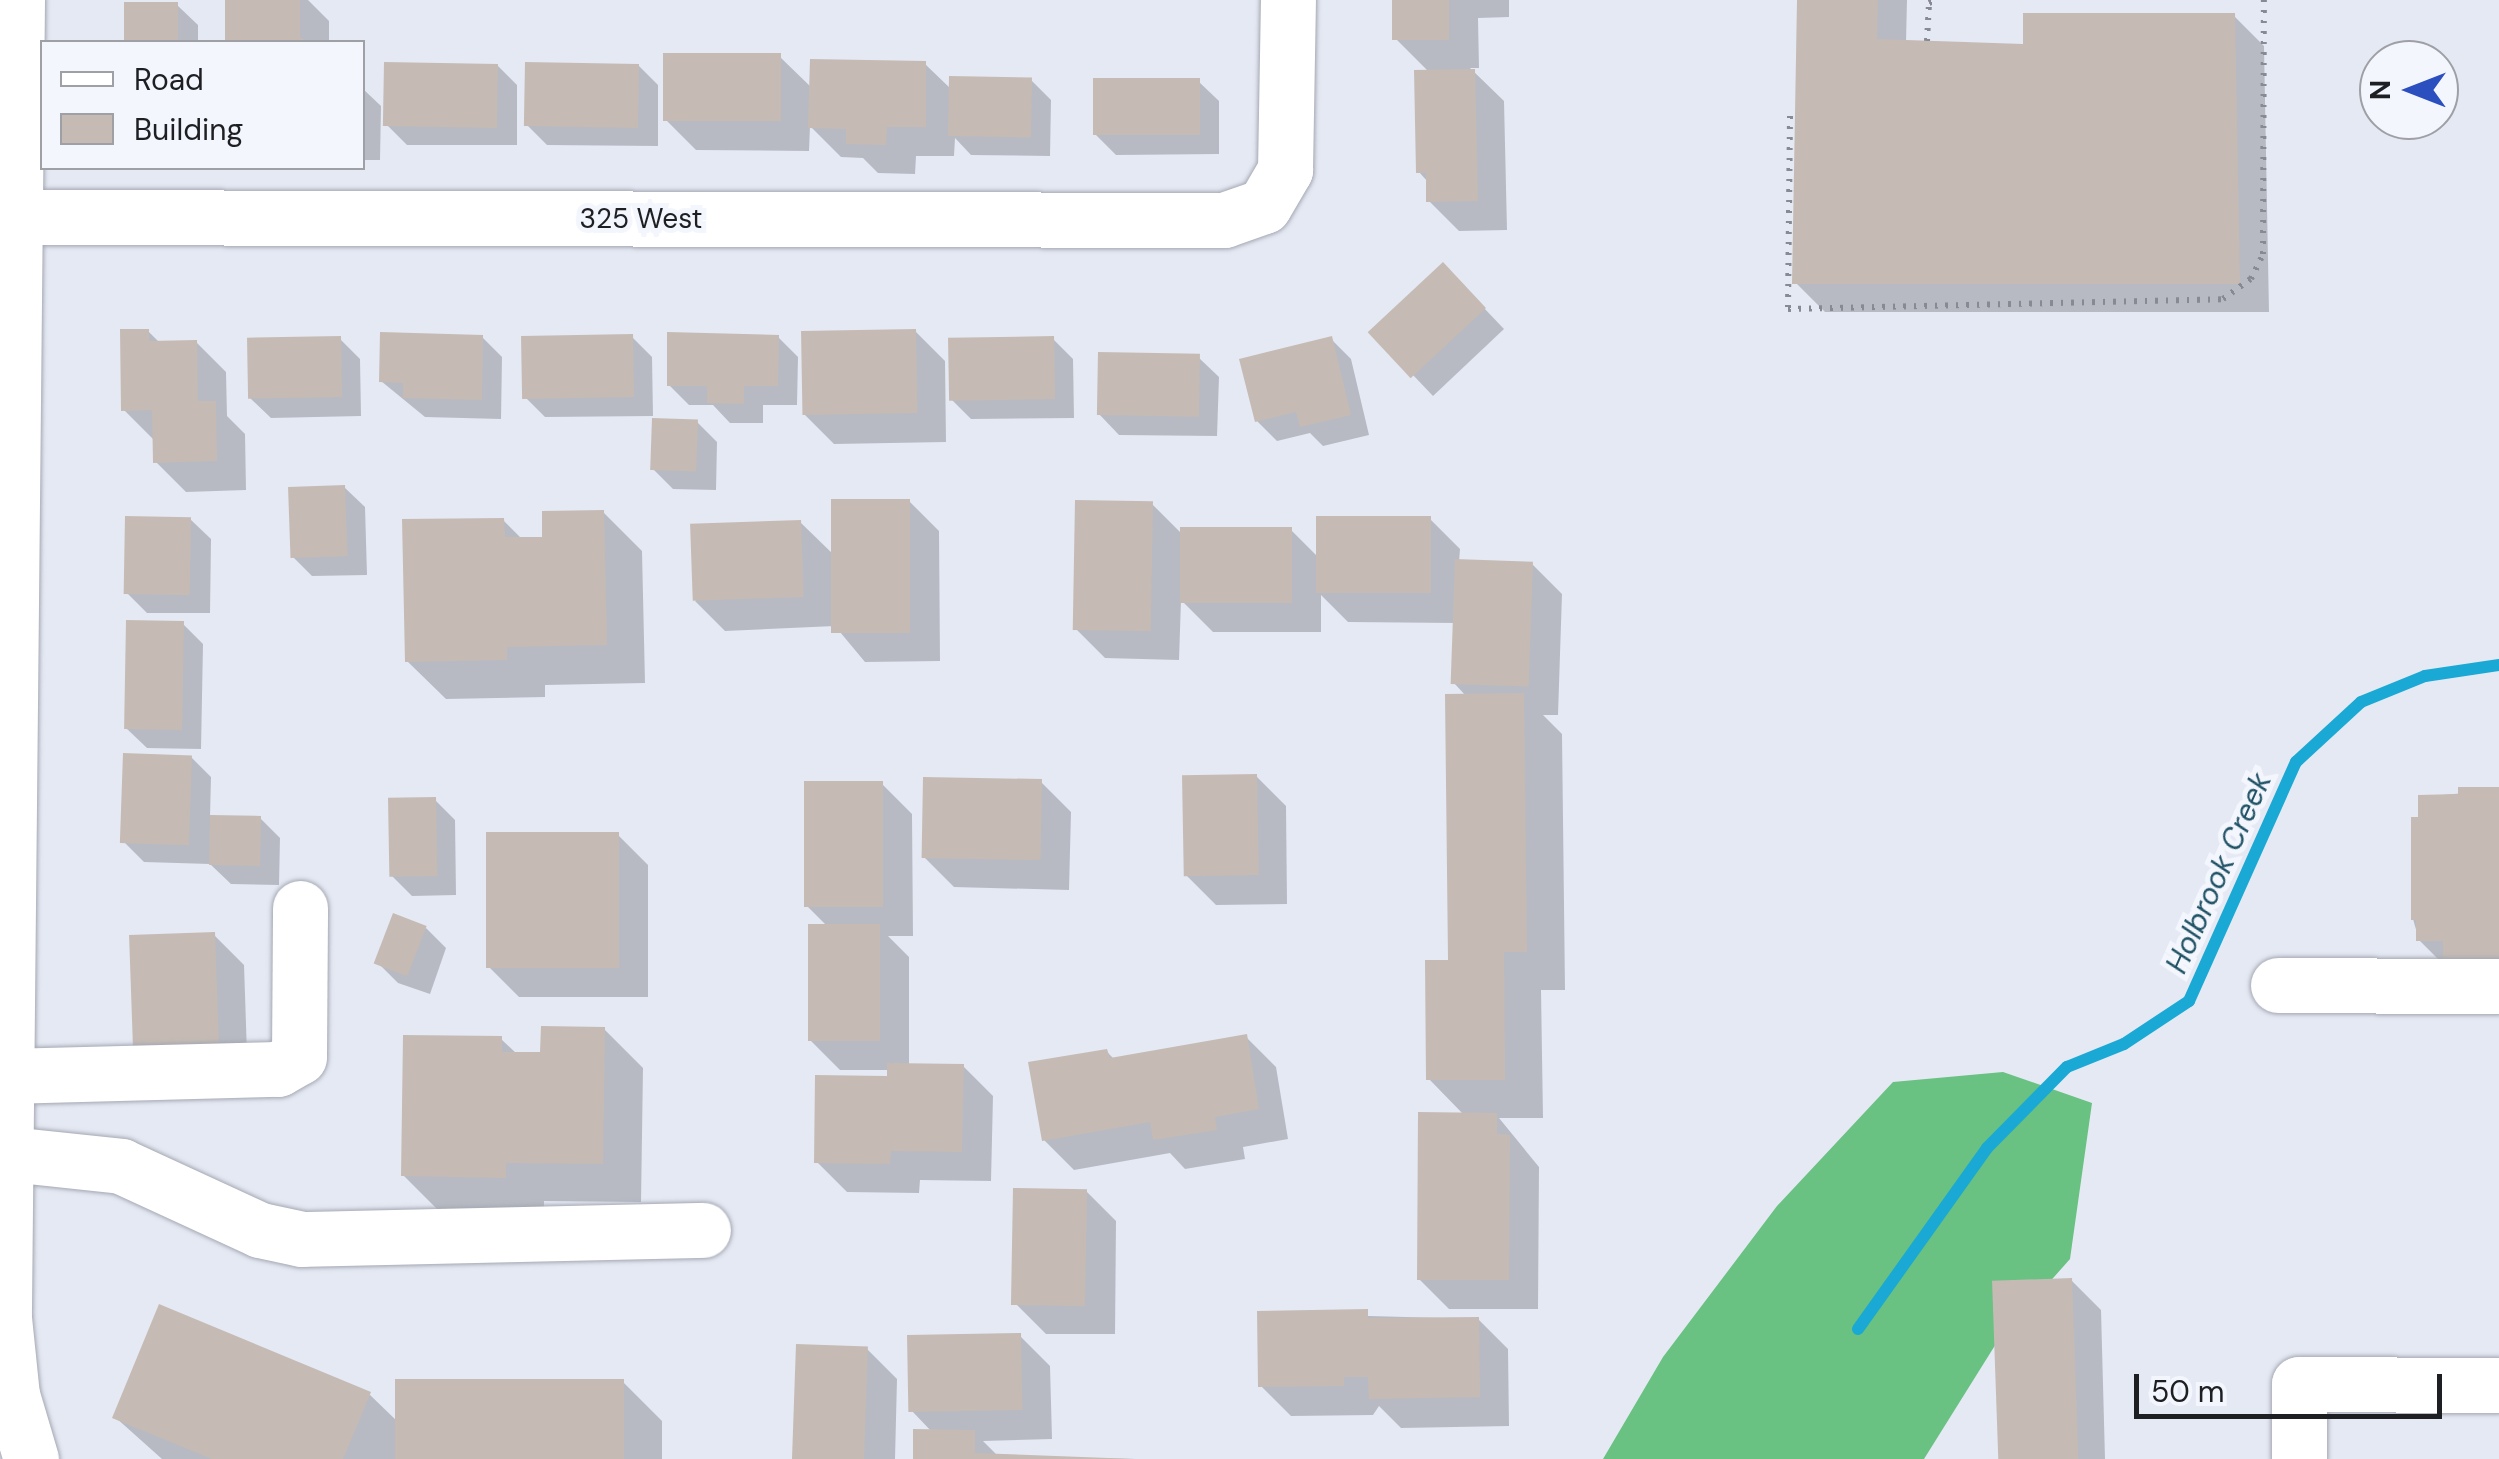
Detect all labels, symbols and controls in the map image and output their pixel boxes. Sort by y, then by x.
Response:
legend [40,40,365,170]
north arrow [2359,40,2459,140]
text: Road [134,60,204,99]
text: N [2362,80,2399,100]
text: Building [134,110,243,149]
street label: 325 West [579,202,703,236]
water label: Holbrook Creek [2159,767,2279,979]
scale bar [2139,1354,2446,1416]
text: 50 m [2151,1372,2225,1411]

